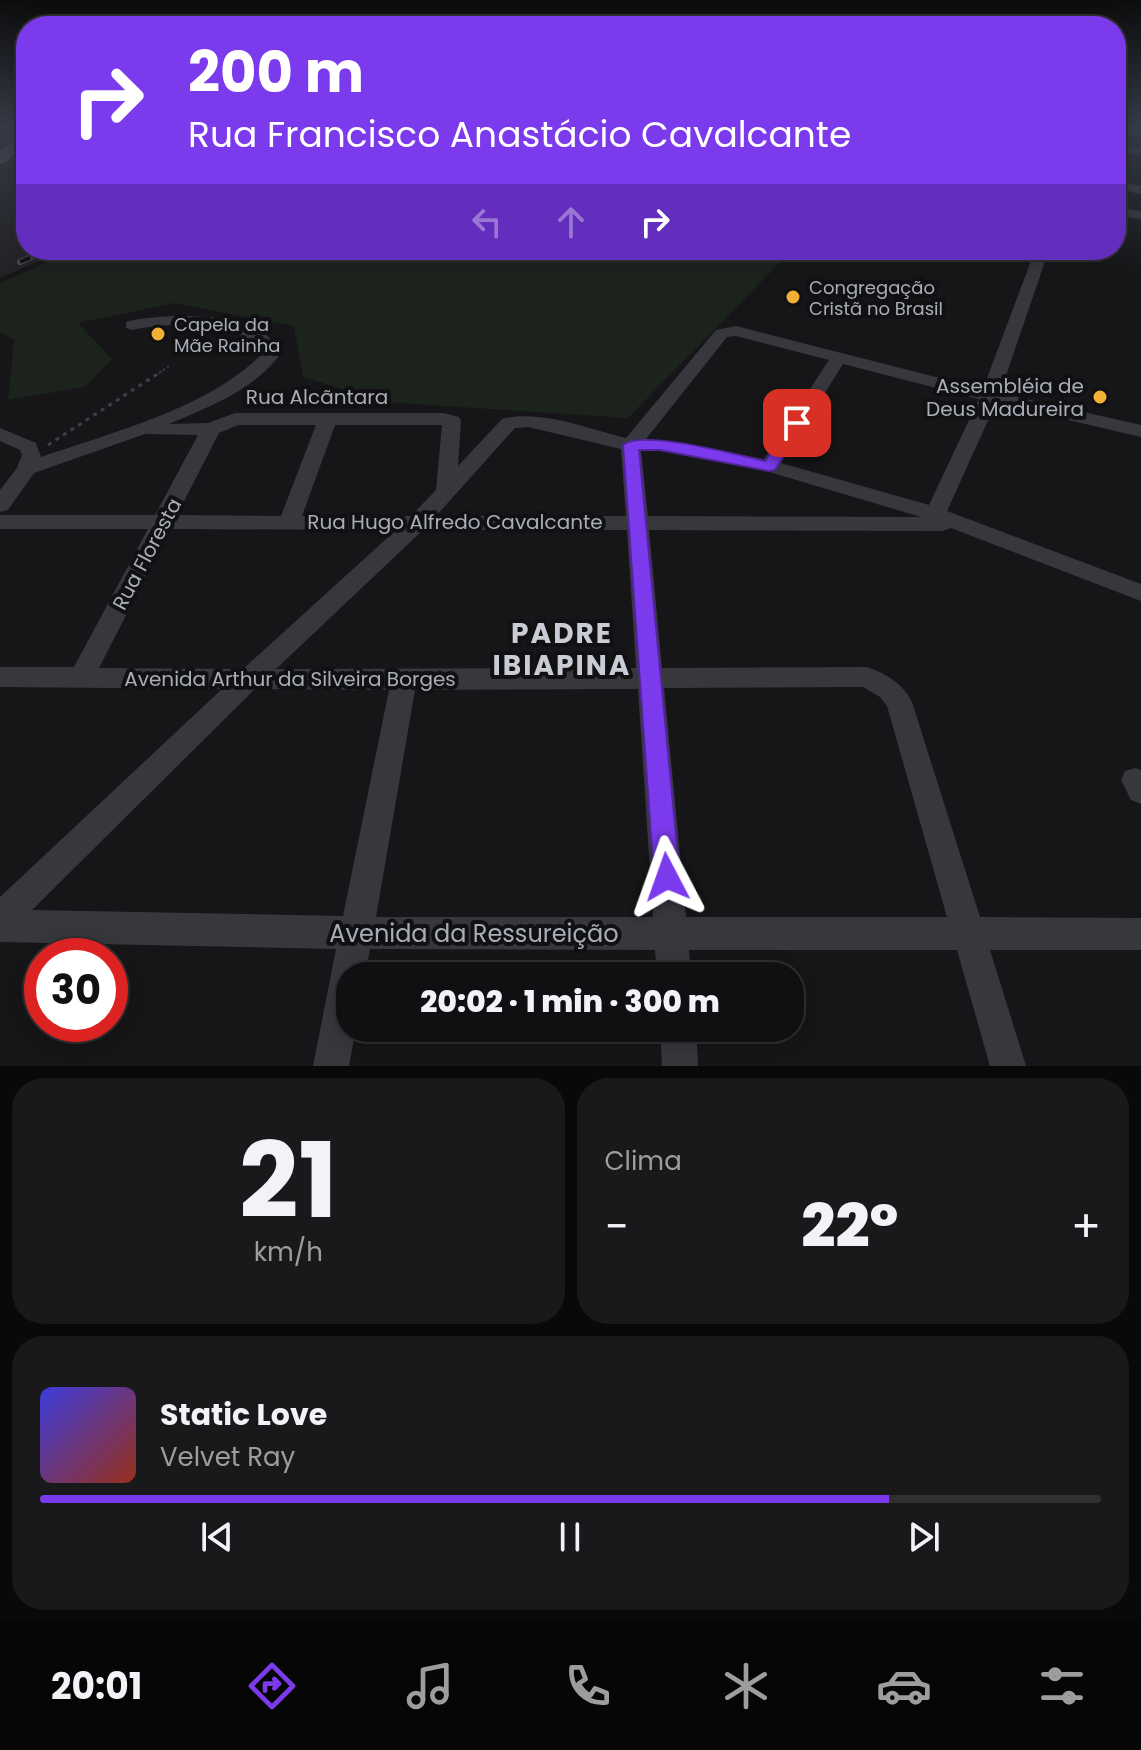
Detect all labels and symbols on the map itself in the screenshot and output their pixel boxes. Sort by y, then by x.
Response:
place label: Congregação Cristã no Brasil [809,275,943,321]
marker: Congregação Cristã no Brasil [784,288,802,306]
place label: Capela da Mãe Rainha [174,312,280,358]
marker: Capela da Mãe Rainha [149,325,167,343]
place label: Assembléia de Deus Madureira [926,372,1084,423]
street label: Rua Alcãntara [246,383,388,411]
marker: Assembléia de Deus Madureira [1091,388,1109,406]
pin [763,389,831,457]
street label: Rua Floresta [106,493,188,615]
street label: Rua Hugo Alfredo Cavalcante [307,508,603,536]
district label: PADRE IBIAPINA [492,614,632,685]
street label: Avenida Arthur da Silveira Borges [124,665,456,693]
position arrow [625,835,709,919]
street label: Avenida da Ressureição [329,917,619,950]
speed limit sign: 30 [24,938,128,1042]

